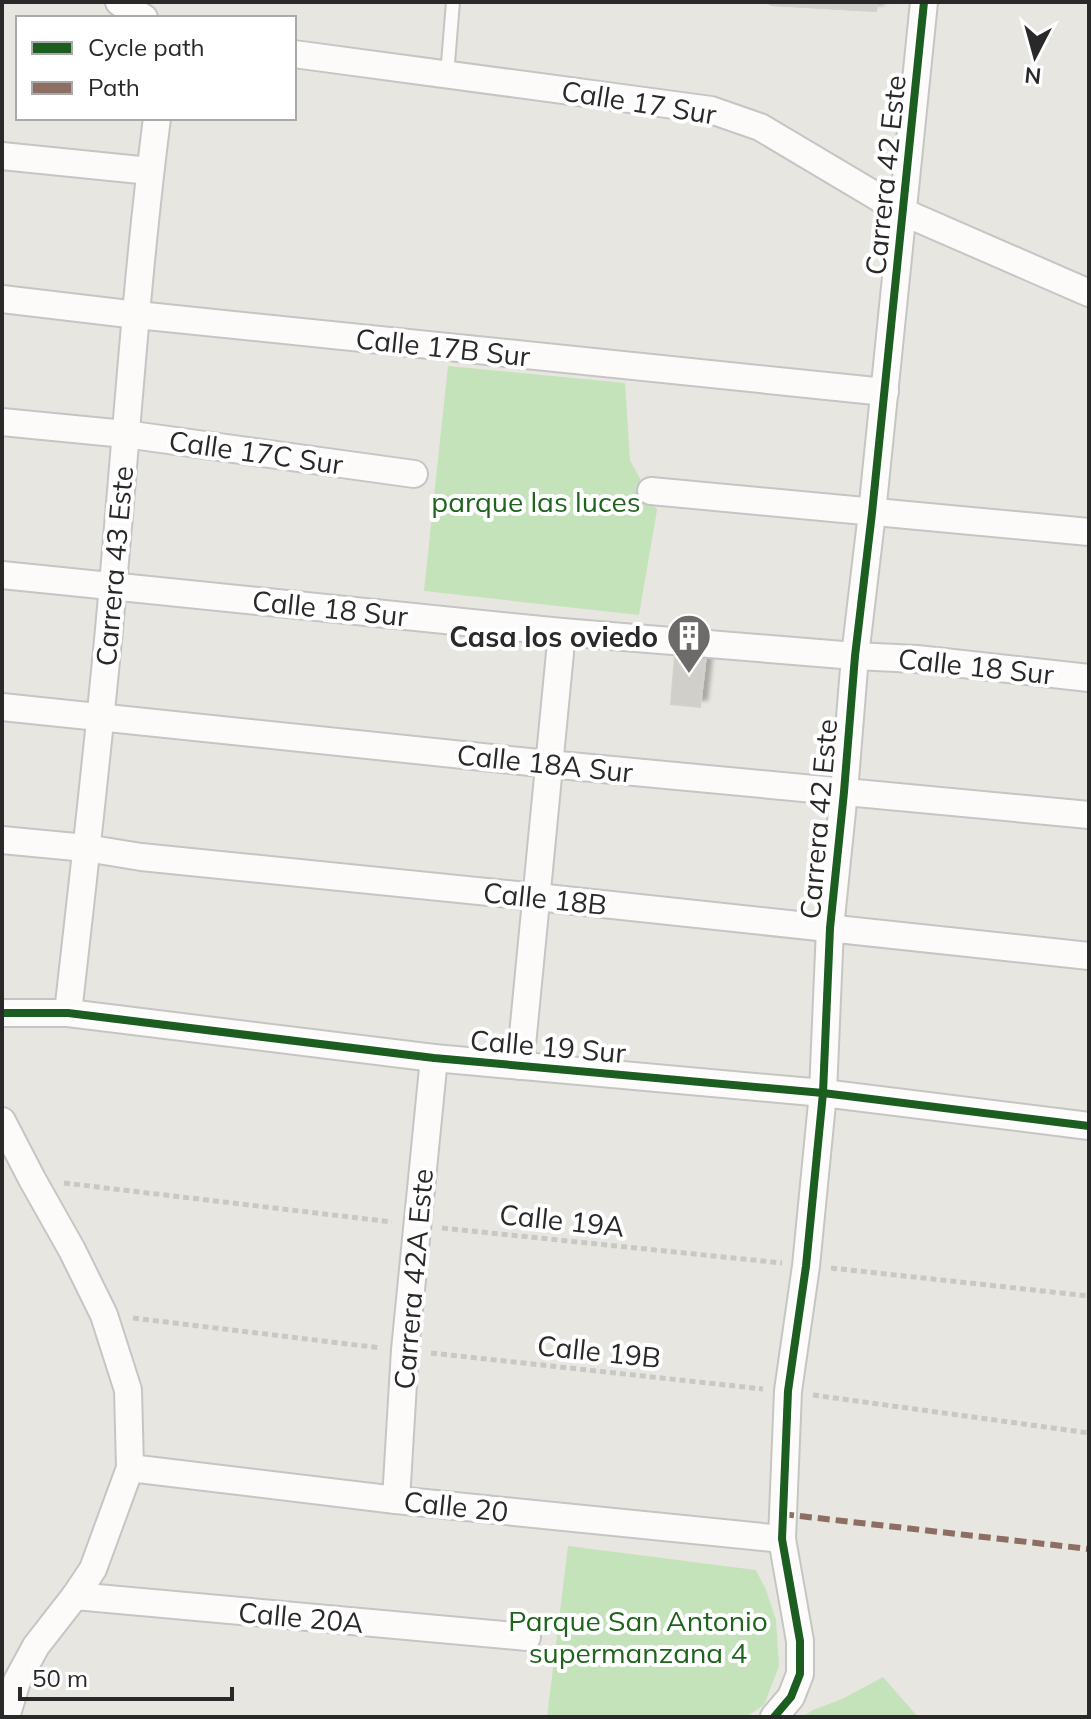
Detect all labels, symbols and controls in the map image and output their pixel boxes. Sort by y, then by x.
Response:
legend [16,16,296,120]
north arrow [995,16,1075,96]
text: Cycle path [88,32,205,62]
text: N [1023,61,1043,91]
text: Path [88,72,140,102]
street label: Calle 17 Sur [559,73,720,132]
street label: Carrera 42 Este [857,73,913,277]
street label: Calle 17B Sur [354,320,533,374]
street label: Calle 17C Sur [167,422,346,482]
street label: Carrera 43 Este [88,464,140,668]
park label: parque las luces [431,484,641,519]
street label: Calle 18 Sur [251,582,410,634]
building icon: Casa los oviedo [665,612,713,675]
place label: Casa los oviedo [449,619,658,654]
street label: Calle 18 Sur [897,640,1056,692]
street label: Carrera 42 Este [792,717,844,921]
street label: Calle 18A Sur [455,736,635,790]
street label: Calle 18B [482,874,608,922]
street label: Calle 19 Sur [469,1022,628,1070]
street label: Carrera 42A Este [386,1167,440,1391]
street label: Calle 19A [498,1196,627,1244]
street label: Calle 19B [536,1327,662,1375]
street label: Calle 20 [402,1483,510,1529]
street label: Calle 20A [237,1594,365,1640]
park label: Parque San Antonio supermanzana 4 [508,1603,768,1670]
scale bar [20,1651,232,1701]
text: 50 m [32,1663,88,1693]

